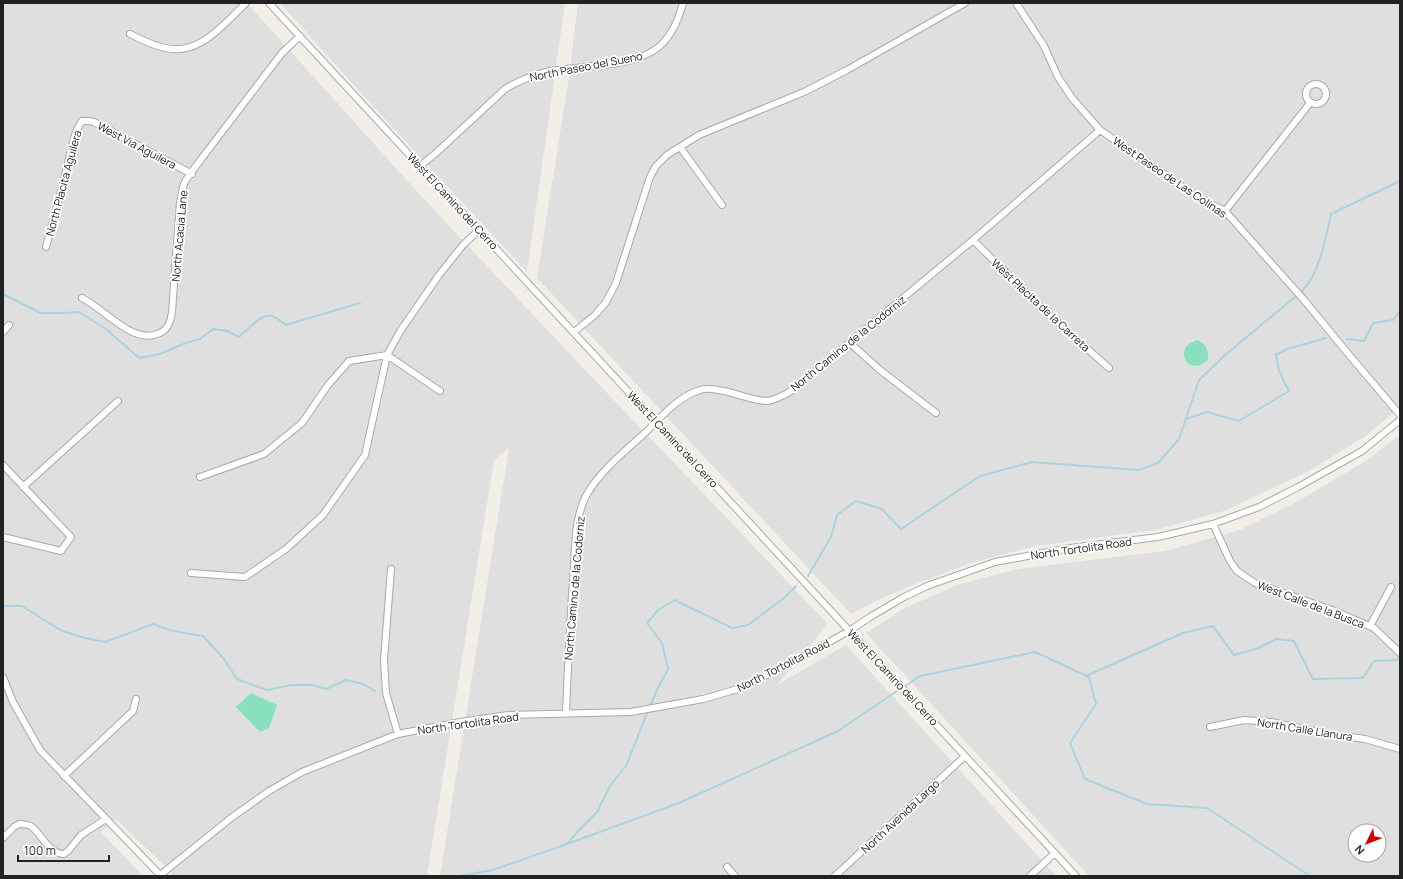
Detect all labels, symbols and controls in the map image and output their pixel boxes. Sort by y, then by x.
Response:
street label: North Paseo del Sueno [528,48,644,84]
street label: West Via Aguilera [95,118,179,172]
street label: North Placita Aguilera [42,128,84,238]
street label: West Paseo de Las Colinas [1110,133,1230,221]
street label: West El Camino del Cerro [404,149,502,253]
street label: North Acacia Lane [168,189,191,282]
street label: West Placita de la Carreta [988,255,1094,355]
street label: North Camino de la Codorniz [787,292,909,394]
street label: West El Camino del Cerro [624,387,722,491]
street label: North Camino de la Codorniz [560,515,588,661]
street label: North Tortolita Road [1029,533,1133,563]
street label: West Calle de la Busca [1255,577,1367,631]
street label: West El Camino del Cerro [844,625,942,729]
street label: North Tortolita Road [734,635,832,695]
street label: North Tortolita Road [416,708,520,738]
street label: North Calle Llanura [1256,714,1354,744]
street label: North Avenida Largo [858,775,943,856]
north arrow [1347,823,1387,863]
scale bar [18,837,109,863]
text: 100 m [24,842,56,859]
text: N [1351,842,1368,858]

